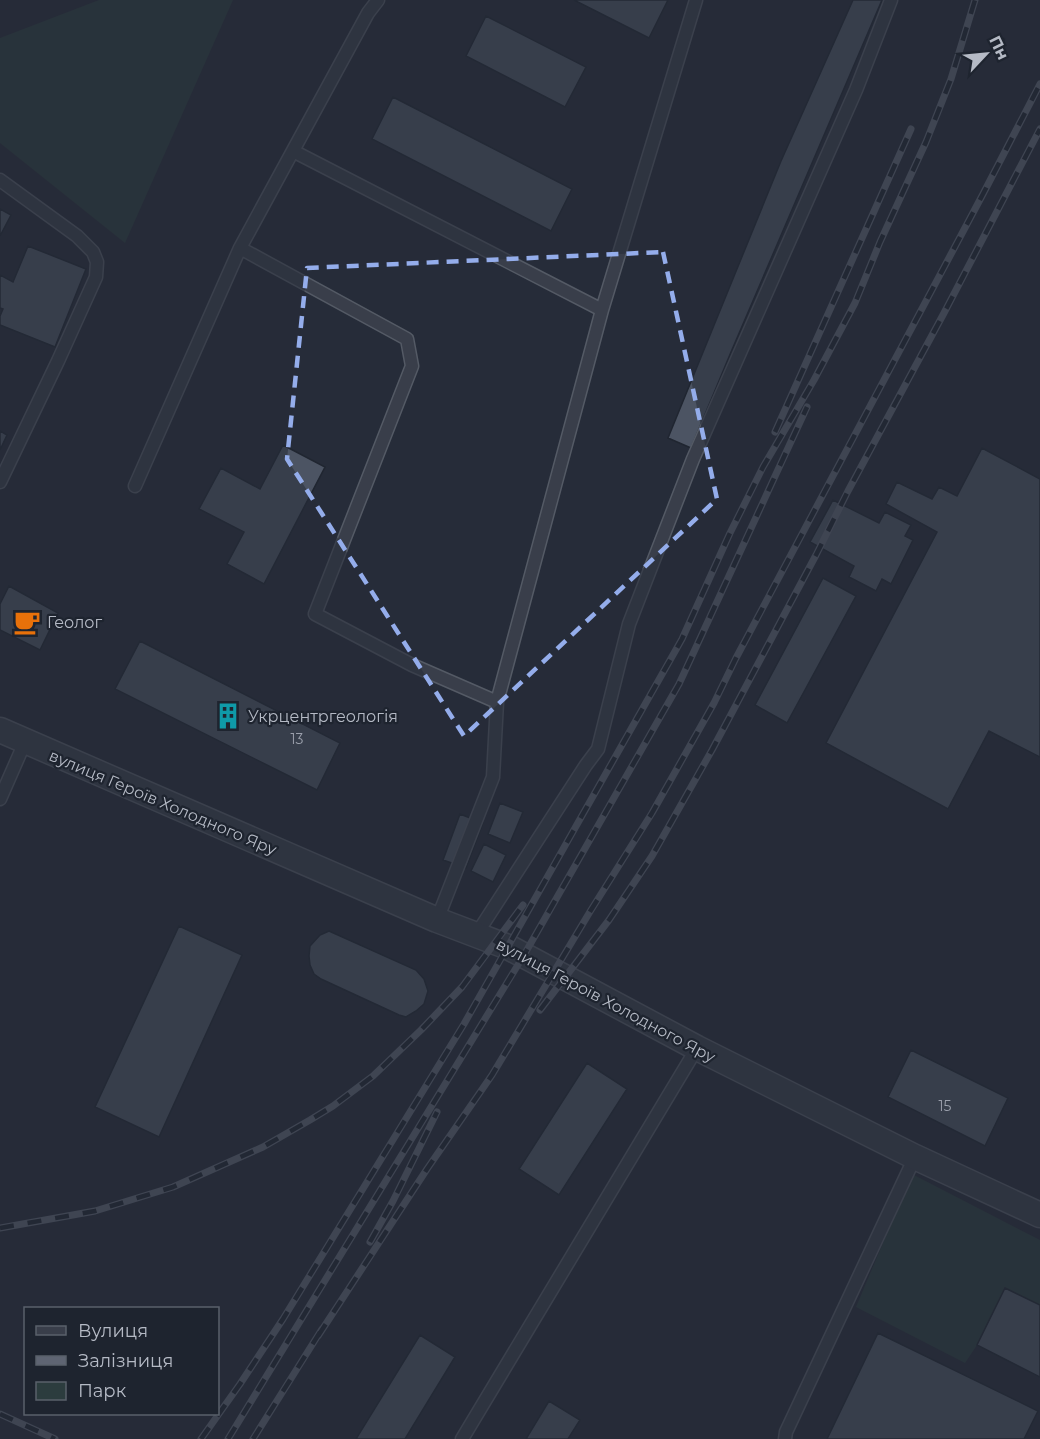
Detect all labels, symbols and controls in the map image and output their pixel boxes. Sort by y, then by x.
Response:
north arrow [956,24,1016,84]
text: Пн [985,33,1013,63]
cafe icon: Геолог [12,607,42,637]
place label: Геолог [47,613,103,632]
building icon: Укрцентргеологія [213,701,243,731]
place label: Укрцентргеологія [248,707,398,726]
house number: 13 [291,730,304,748]
street label: вулиця Героїв Холодного Яру [46,746,280,859]
street label: вулиця Героїв Холодного Яру [493,934,719,1066]
house number: 15 [939,1097,952,1115]
legend [24,1307,219,1415]
text: Вулиця [78,1320,148,1342]
text: Залізниця [78,1350,173,1372]
text: Парк [78,1380,127,1402]

